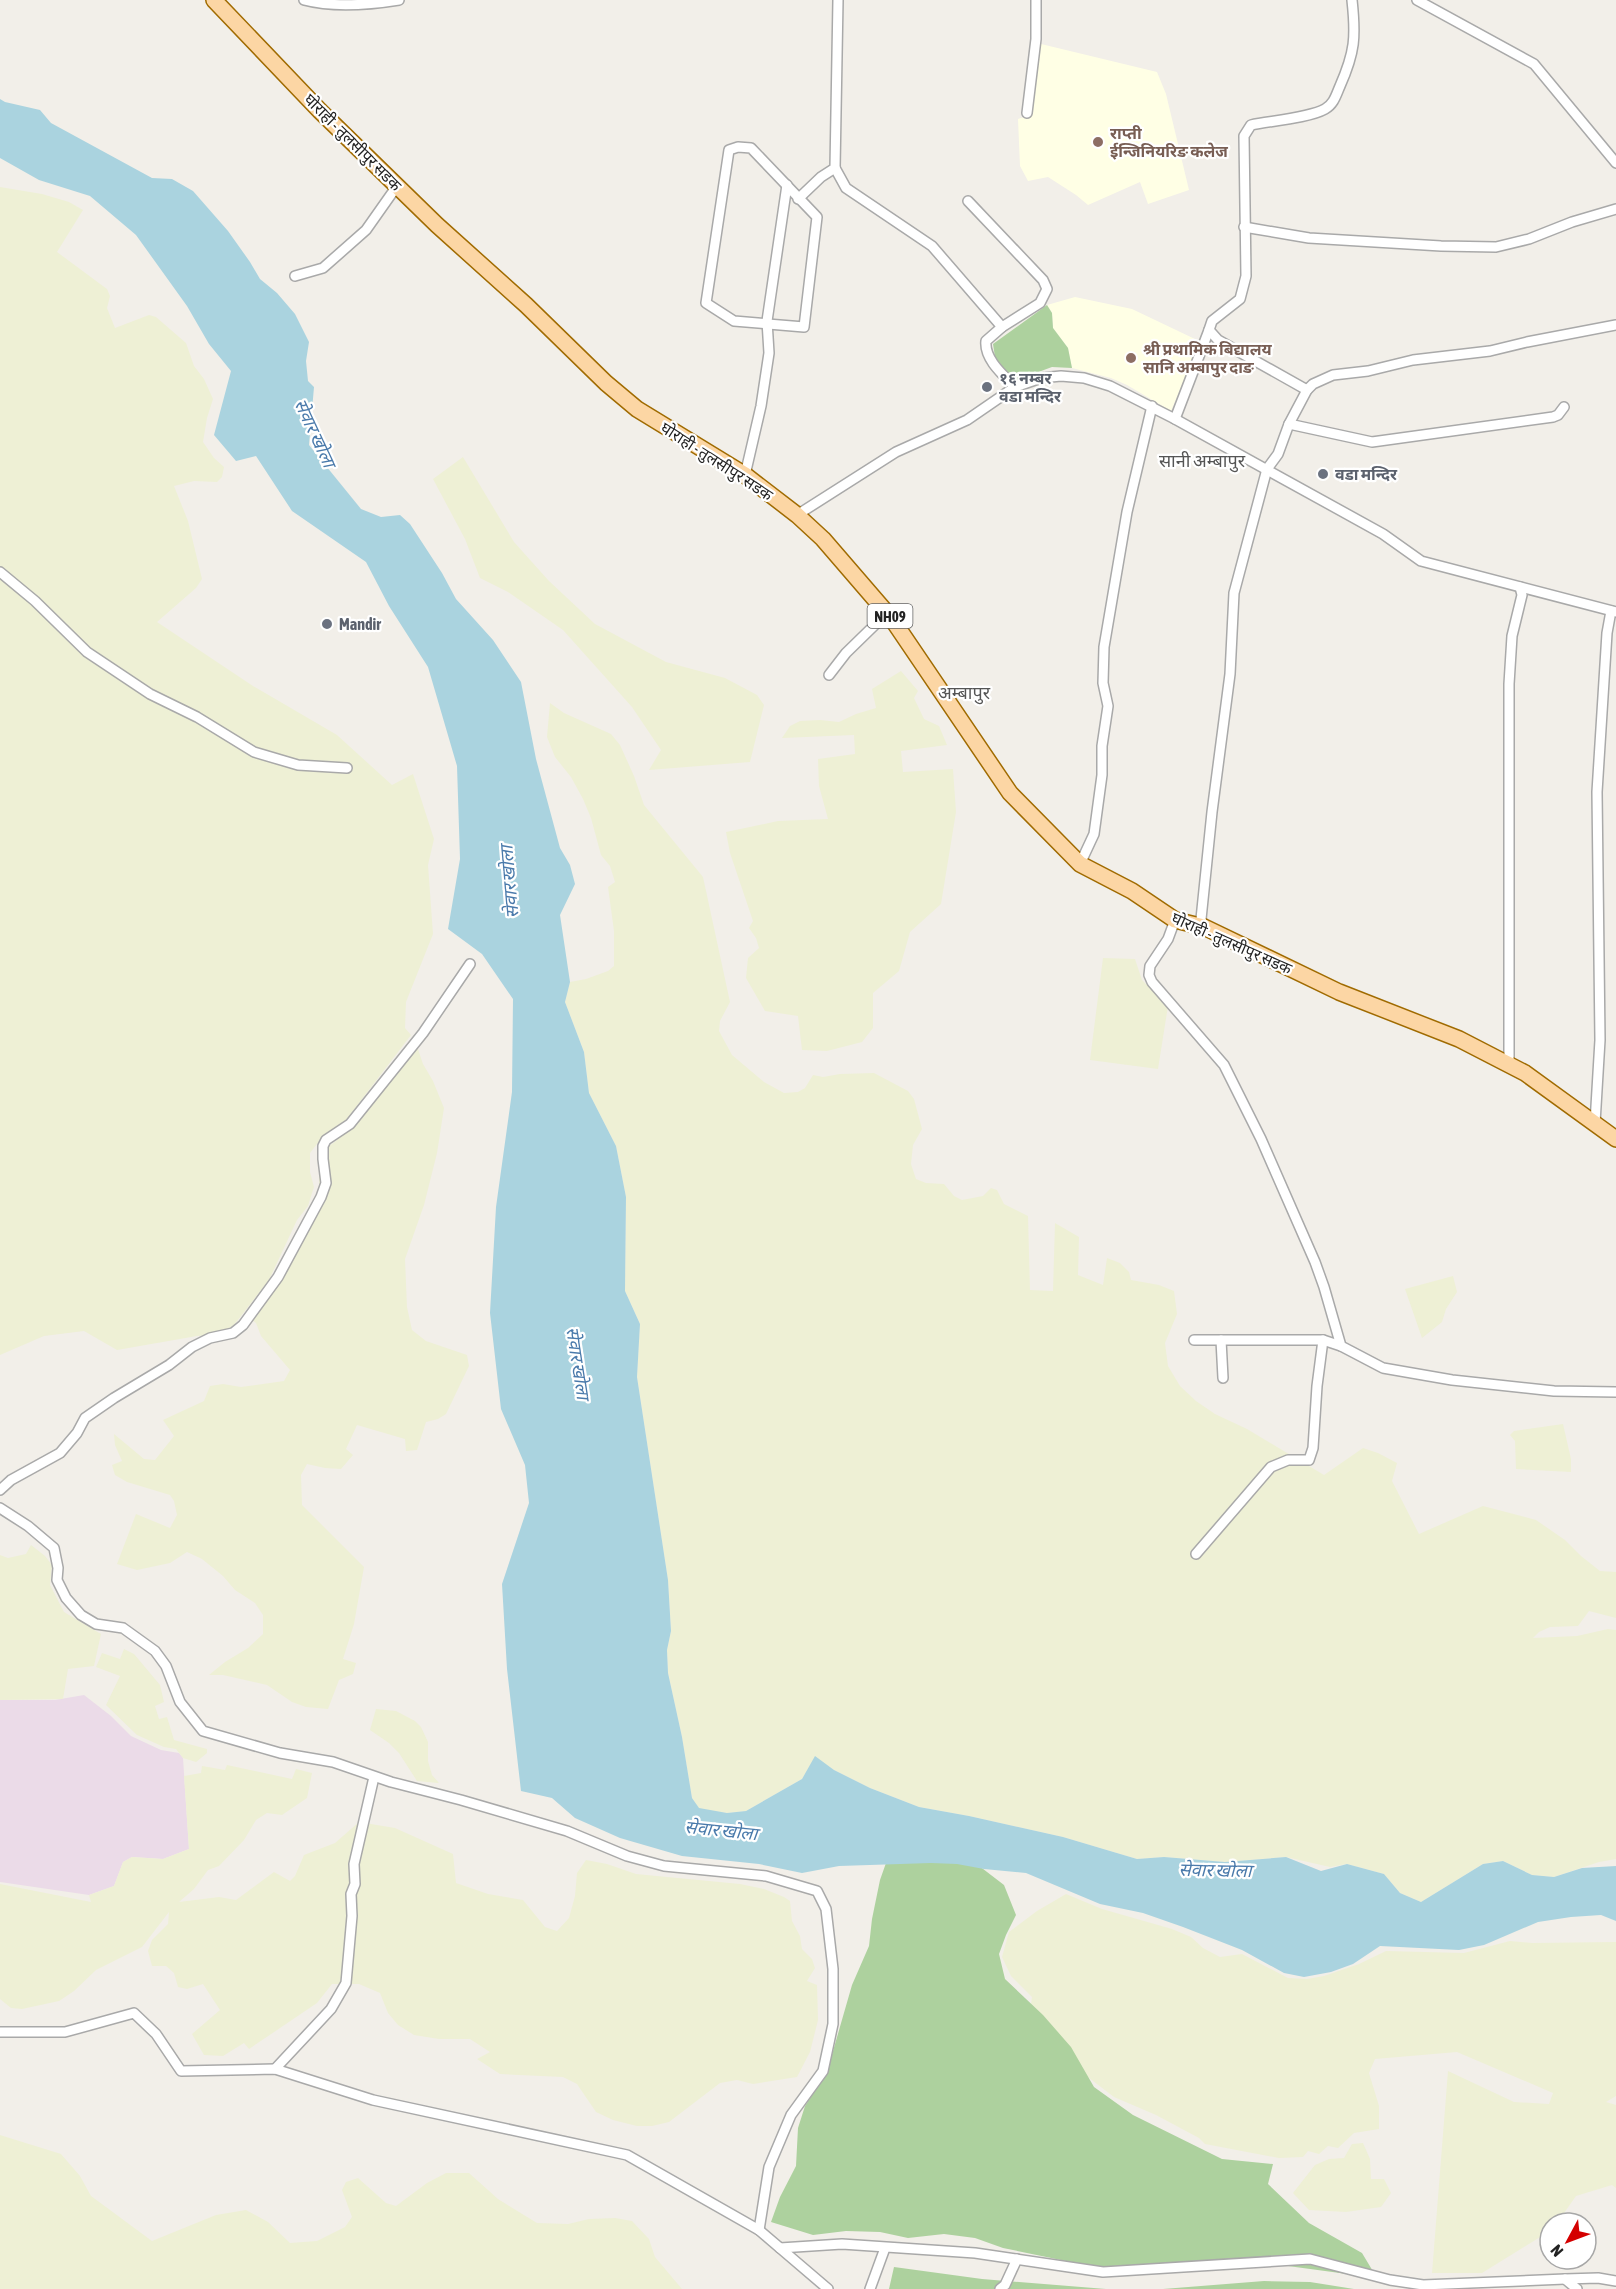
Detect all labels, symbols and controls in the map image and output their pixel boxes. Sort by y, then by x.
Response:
street label: घोराही - तुलसीपुर सडक [299,90,406,196]
place label: राप्ती ईन्जिनियरिङ कलेज [1110,124,1228,160]
marker: राप्ती ईन्जिनियरिङ कलेज [1091,135,1105,149]
place label: श्री प्रथामिक बिद्यालय सानि अम्बापुर दाङ [1143,340,1272,378]
marker: श्री प्रथामिक बिद्यालय सानि अम्बापुर दाङ [1124,351,1138,365]
place label: १६ नम्बर वडा मन्दिर [999,369,1062,405]
marker: १६ नम्बर वडा मन्दिर [980,380,994,394]
water label: सेवार खोला [290,396,341,474]
street label: घोराही - तुलसीपुर सडक [657,418,777,506]
district label: सानी अम्बापुर [1159,450,1246,473]
place label: वडा मन्दिर [1335,465,1398,483]
marker: वडा मन्दिर [1316,467,1330,481]
road number: NH09 [868,604,912,628]
place label: Mandir [339,615,381,633]
marker: Mandir [320,617,334,631]
district label: अम्बापुर [938,682,991,705]
water label: सेवार खोला [495,841,523,919]
street label: घोराही - तुलसीपुर सडक [1168,908,1296,980]
water label: सेवार खोला [562,1325,595,1404]
water label: सेवार खोला [684,1816,762,1845]
water label: सेवार खोला [1178,1859,1255,1881]
north arrow [1538,2211,1598,2271]
text: N [1547,2241,1567,2260]

